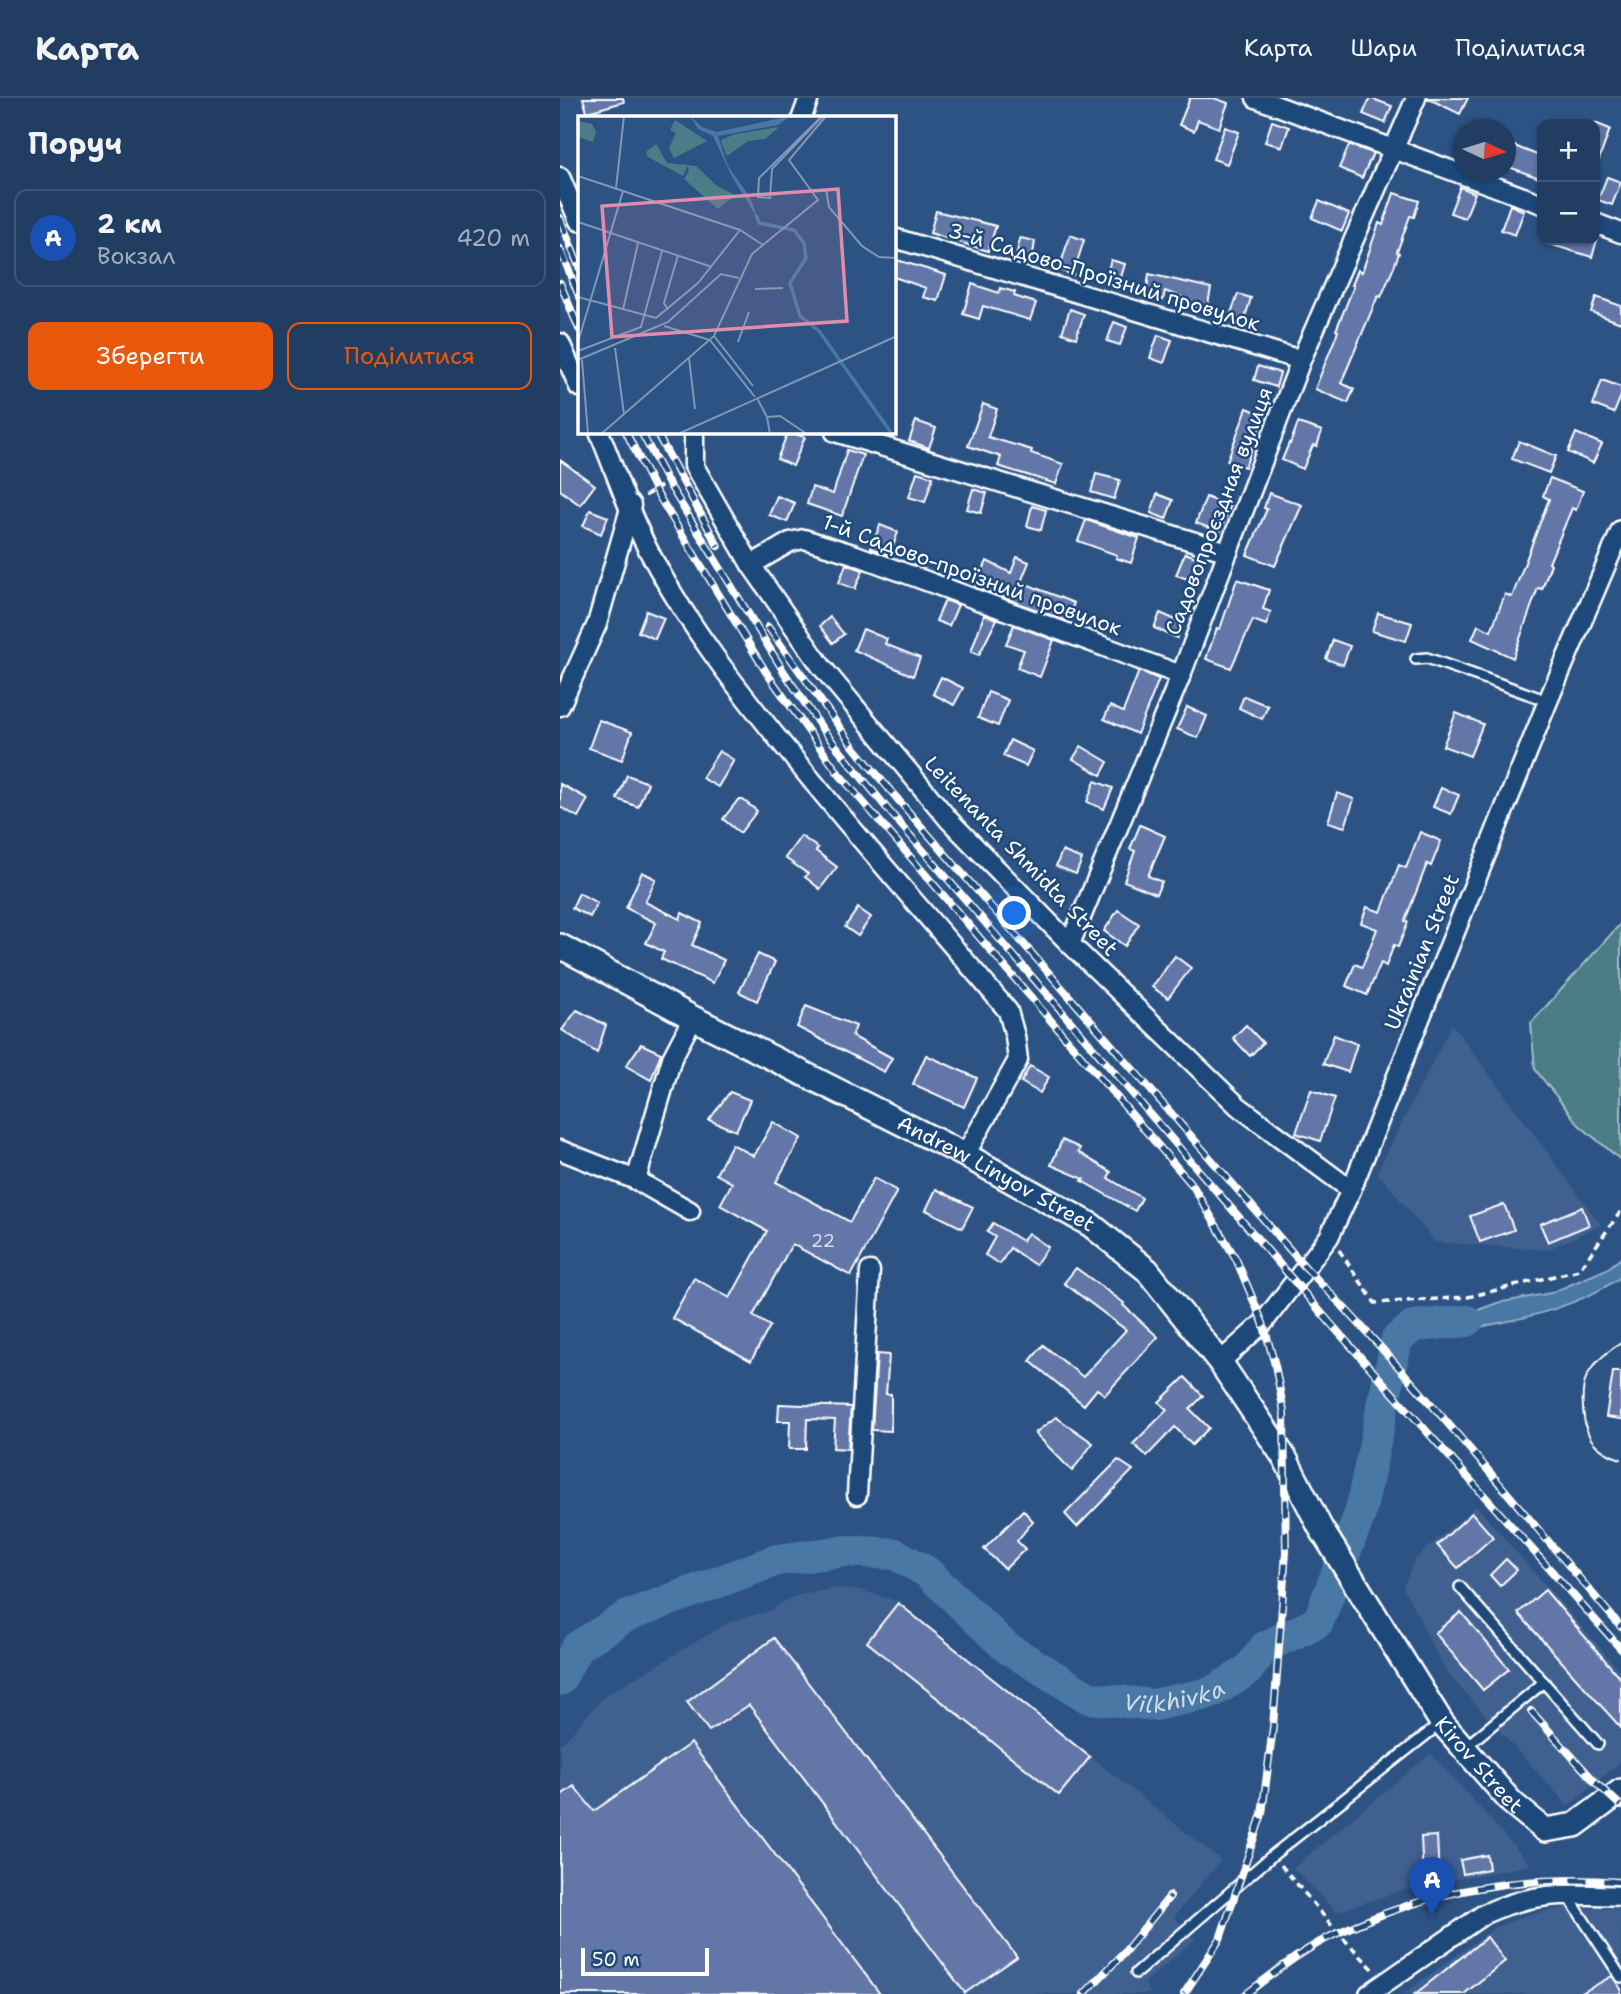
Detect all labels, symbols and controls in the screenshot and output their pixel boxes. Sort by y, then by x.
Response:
text: Карта [35,26,139,71]
text: Карта [1244,32,1312,64]
text: Шари [1350,32,1417,64]
text: Поділитися [1455,32,1586,64]
inset map [578,116,896,434]
north arrow [1453,119,1516,182]
map controls [1537,119,1600,245]
button: + [1537,119,1600,182]
text: Поруч [28,123,122,164]
button: − [1537,182,1600,245]
text: 2 км [97,206,162,241]
street label: 3-й Садово-Проїзний провулок [945,216,1263,338]
text: A [44,223,62,253]
text: 420 m [456,223,530,253]
text: Вокзал [97,241,175,271]
button: Зберегти [28,322,273,390]
button: Поділитися [287,322,532,390]
street label: Садовопроєздная вулиця [1159,383,1279,639]
street label: 1-й Садово-проїзний провулок [819,508,1125,642]
street label: Leitenanta Shmidta Street [918,750,1124,962]
street label: Ukrainian Street [1378,870,1466,1034]
your location [997,896,1031,930]
street label: Andrew Linyov Street [892,1109,1100,1238]
house number: 22 [811,1229,835,1253]
water label: Vilkhivka [1122,1673,1231,1720]
street label: Kirov Street [1428,1710,1528,1820]
pin: A [1409,1857,1455,1915]
scale bar [581,1945,709,1977]
text: 50 m [592,1947,640,1972]

